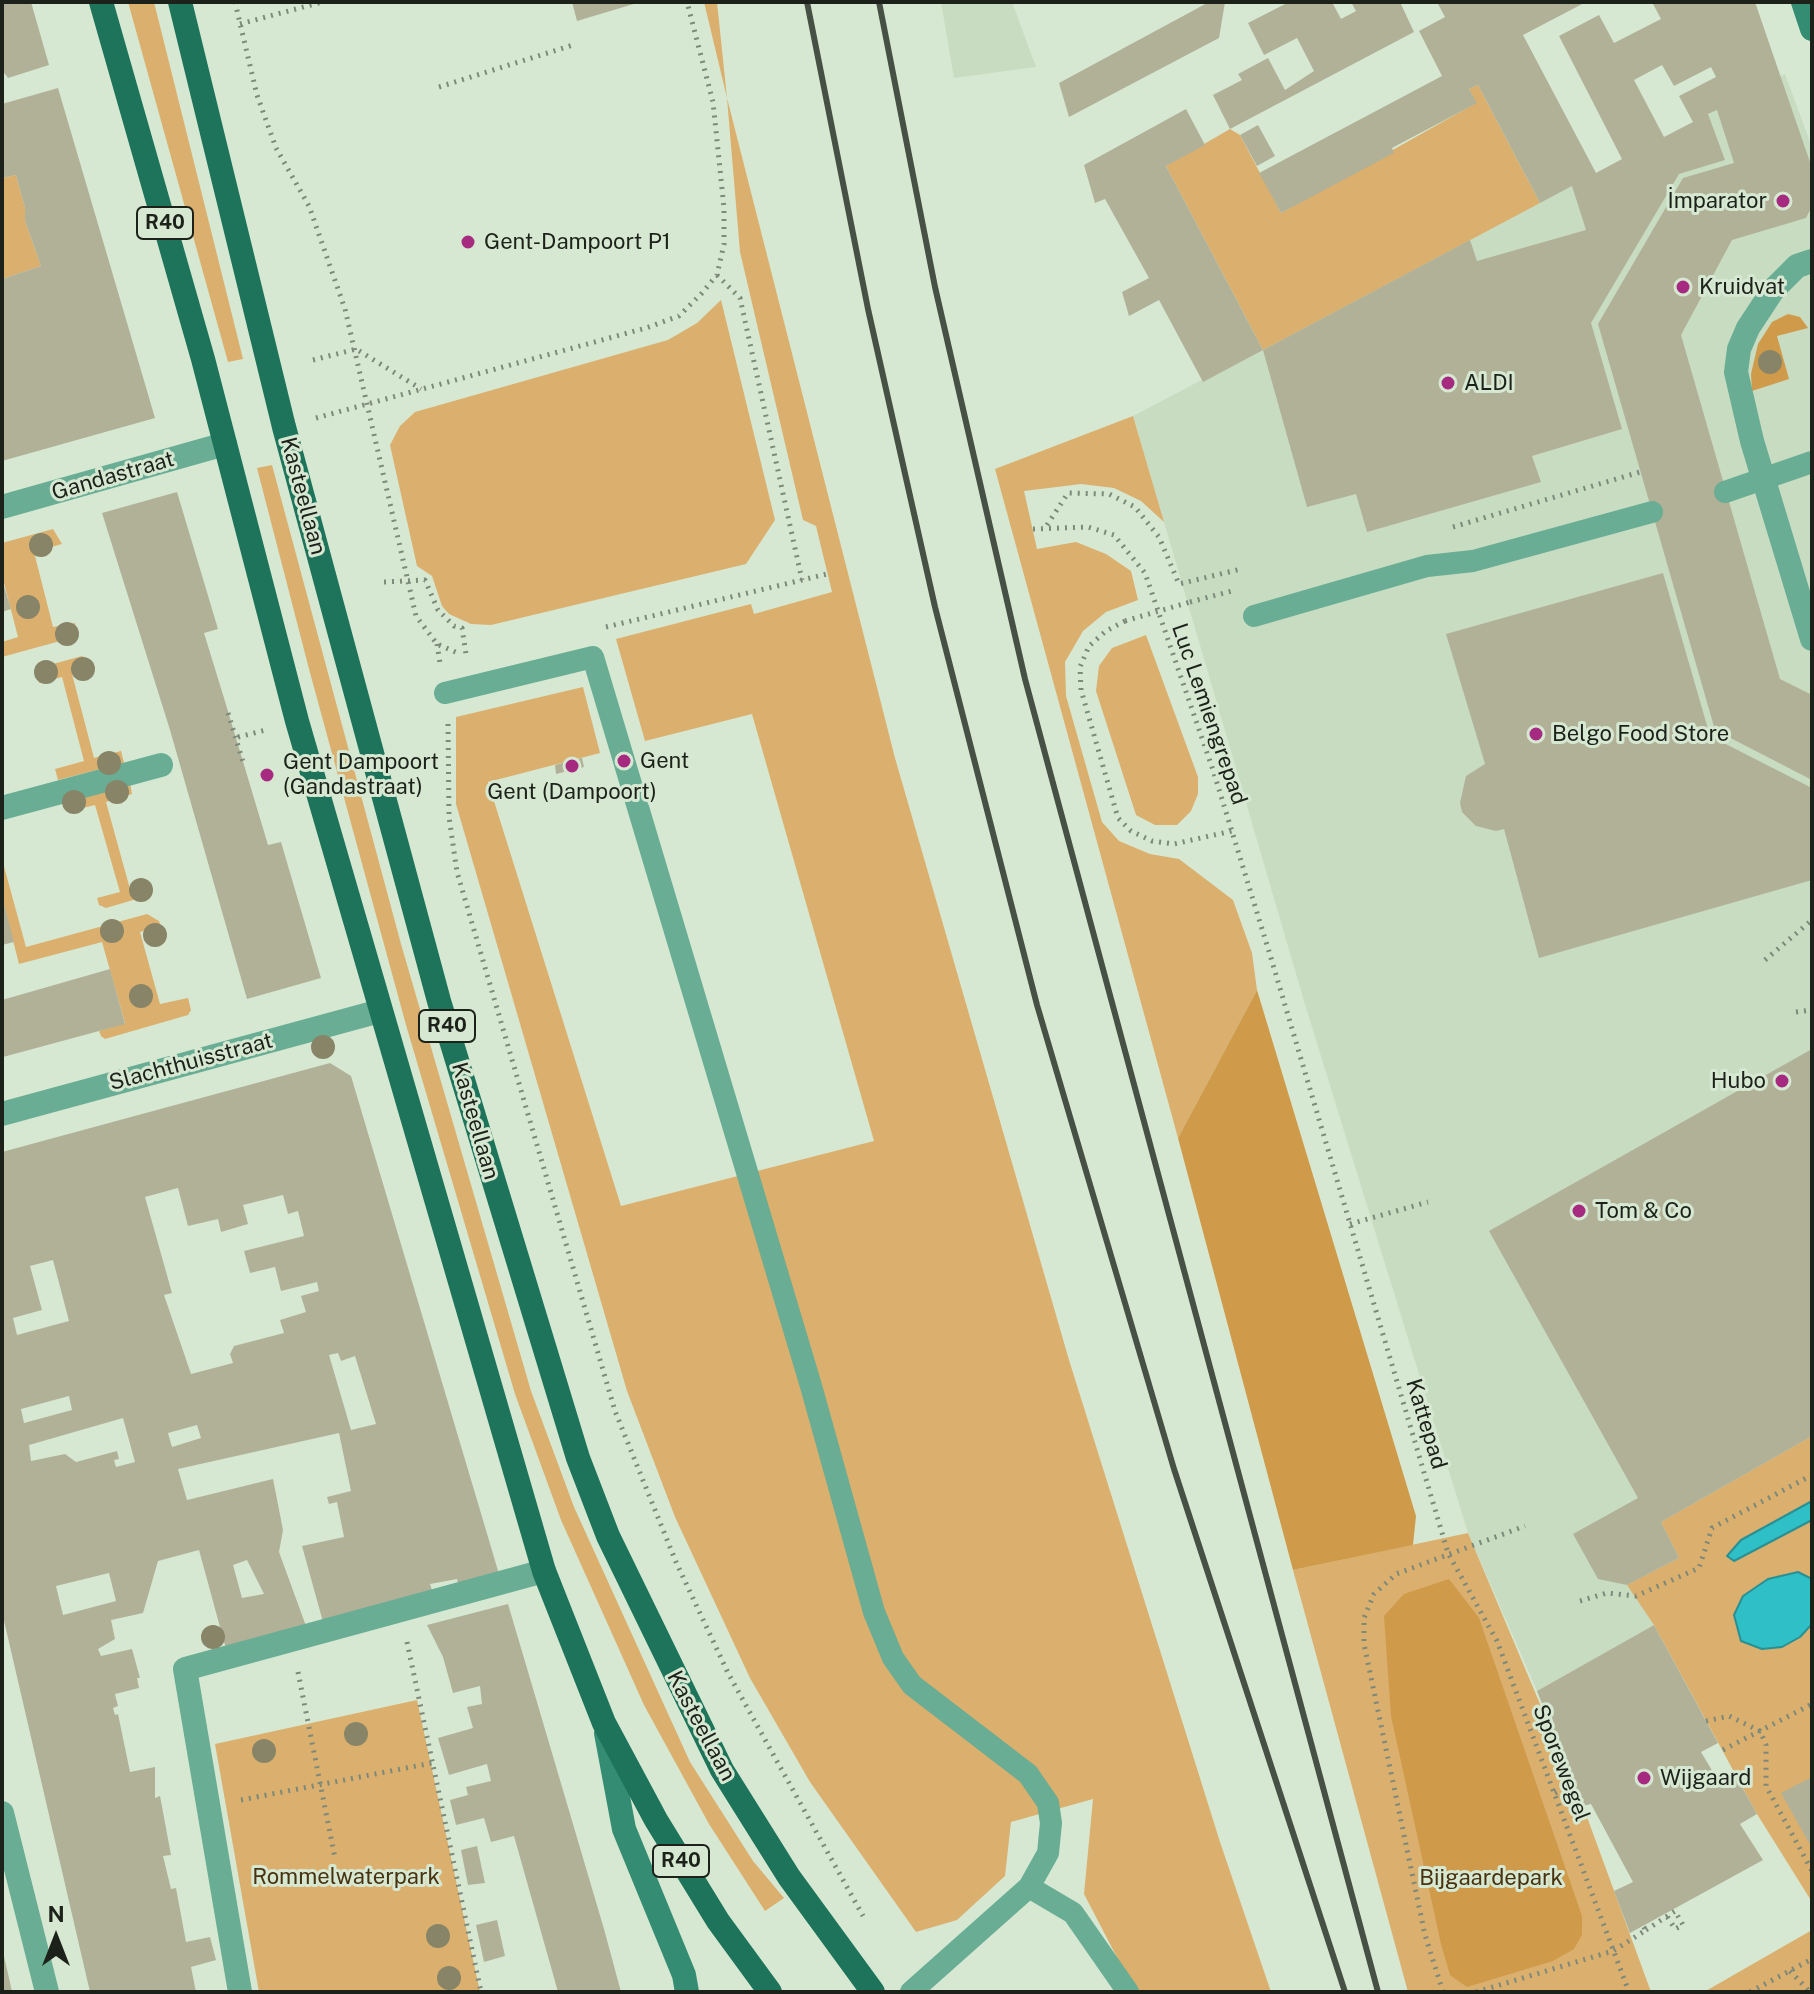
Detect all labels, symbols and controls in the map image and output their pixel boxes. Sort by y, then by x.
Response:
place label: İmparator [1667,188,1767,214]
marker: İmparator [1774,192,1792,210]
road number: R40 [137,207,193,239]
place label: Gent-Dampoort P1 [484,229,671,255]
marker: Gent-Dampoort P1 [459,233,477,251]
place label: Kruidvat [1699,274,1785,300]
marker: Kruidvat [1674,278,1692,296]
place label: ALDI [1464,370,1514,396]
marker: ALDI [1439,374,1457,392]
street label: Kasteellaan [275,434,331,558]
street label: Gandastraat [49,446,177,506]
street label: Luc Lemiengrepad [1166,620,1252,808]
place label: Belgo Food Store [1552,721,1729,747]
marker: Belgo Food Store [1527,725,1545,743]
place label: Gent [640,748,689,774]
place label: Gent Dampoort (Gandastraat) [283,749,439,800]
marker: Gent [615,752,633,770]
marker: Gent (Dampoort) [563,757,581,775]
marker: Gent Dampoort (Gandastraat) [258,766,276,784]
place label: Gent (Dampoort) [487,779,657,805]
road number: R40 [419,1010,475,1042]
street label: Slachthuisstraat [106,1027,276,1097]
street label: Kasteellaan [446,1059,504,1183]
place label: Hubo [1711,1068,1766,1094]
marker: Hubo [1773,1072,1791,1090]
place label: Tom & Co [1595,1198,1692,1224]
marker: Tom & Co [1570,1202,1588,1220]
street label: Kattepad [1400,1376,1452,1472]
street label: Kasteellaan [661,1666,741,1786]
street label: Sporewegel [1527,1701,1595,1825]
place label: Wijgaard [1660,1765,1751,1791]
marker: Wijgaard [1635,1769,1653,1787]
road number: R40 [653,1845,709,1877]
park label: Rommelwaterpark [252,1864,440,1890]
park label: Bijgaardepark [1419,1865,1563,1891]
north arrow [16,1898,96,1978]
text: N [47,1901,65,1927]

